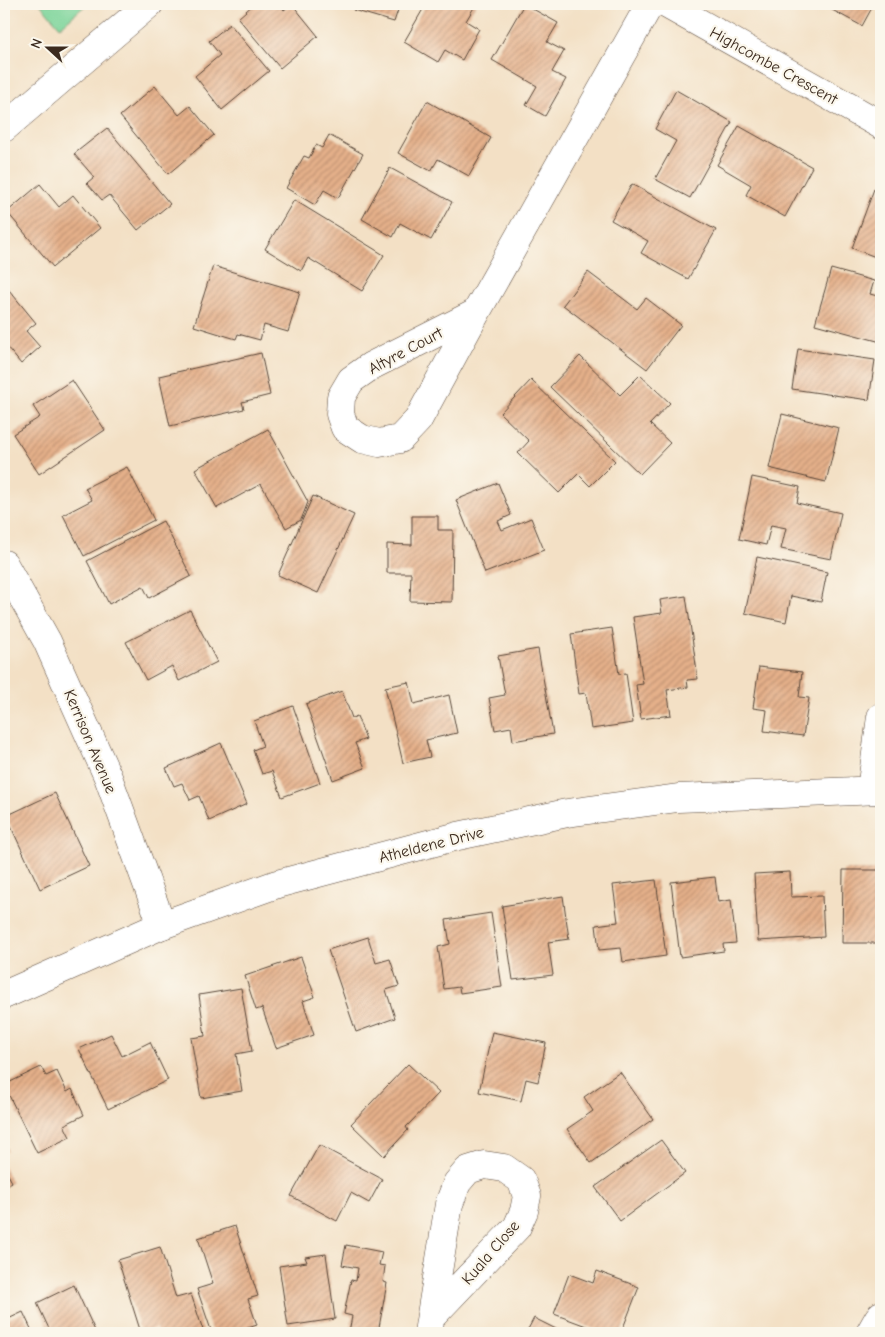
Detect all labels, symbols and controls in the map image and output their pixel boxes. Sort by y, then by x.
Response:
north arrow [22,22,72,72]
street label: Highcombe Crescent [707,23,841,109]
text: N [27,36,46,51]
street label: Altyre Court [365,324,446,378]
street label: Kerrison Avenue [60,687,120,796]
street label: Atheldene Drive [377,823,485,867]
street label: Kuala Close [458,1217,523,1288]

